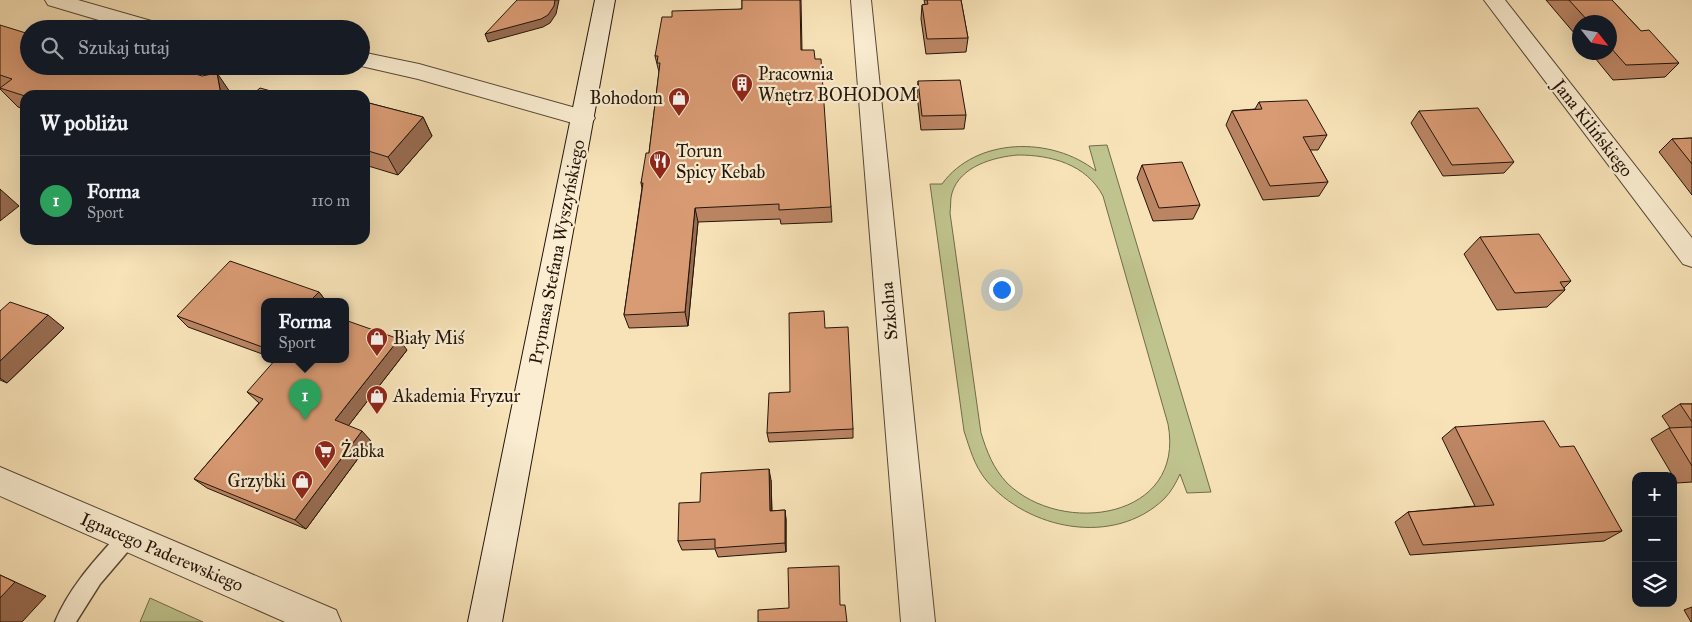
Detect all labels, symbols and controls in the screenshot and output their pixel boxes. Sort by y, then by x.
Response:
north arrow [1572,15,1617,60]
search box [20,20,370,75]
icon: search [38,34,66,62]
text: Szukaj tutaj [78,36,170,59]
place label: Pracownia Wnętrz BOHODOM [758,63,918,106]
building icon: Pracownia Wnętrz BOHODOM [730,72,754,103]
street label: Jana Kilińskiego [1546,73,1638,182]
shop icon: Bohodom [667,86,691,117]
place label: Bohodom [590,87,663,109]
text: W pobliżu [40,110,128,136]
street label: Prymasa Stefana Wyszyńskiego [524,138,591,366]
place label: Torun Spicy Kebab [676,140,766,183]
restaurant icon: Torun Spicy Kebab [648,149,672,180]
text: Forma [87,180,140,203]
text: 1 [53,191,59,210]
text: 110 m [311,191,350,210]
text: Sport [87,203,124,222]
your location [989,277,1015,303]
street label: Szkolna [875,281,902,341]
popup [261,298,349,363]
text: Forma [279,310,331,333]
shop icon: Biały Miś [365,326,389,357]
place label: Biały Miś [393,327,465,349]
text: Sport [279,333,316,352]
pin: 1 [289,379,321,420]
shop icon: Akademia Fryzur [365,384,389,415]
place label: Akademia Fryzur [392,385,521,407]
supermarket icon: Żabka [313,439,337,470]
place label: Żabka [341,439,385,462]
shop icon: Grzybki [290,469,314,500]
place label: Grzybki [227,470,286,492]
map controls [1632,472,1677,607]
button: + [1632,472,1677,517]
street label: Ignacego Paderewskiego [77,508,247,597]
button: − [1632,517,1677,562]
button: layers [1632,562,1677,607]

